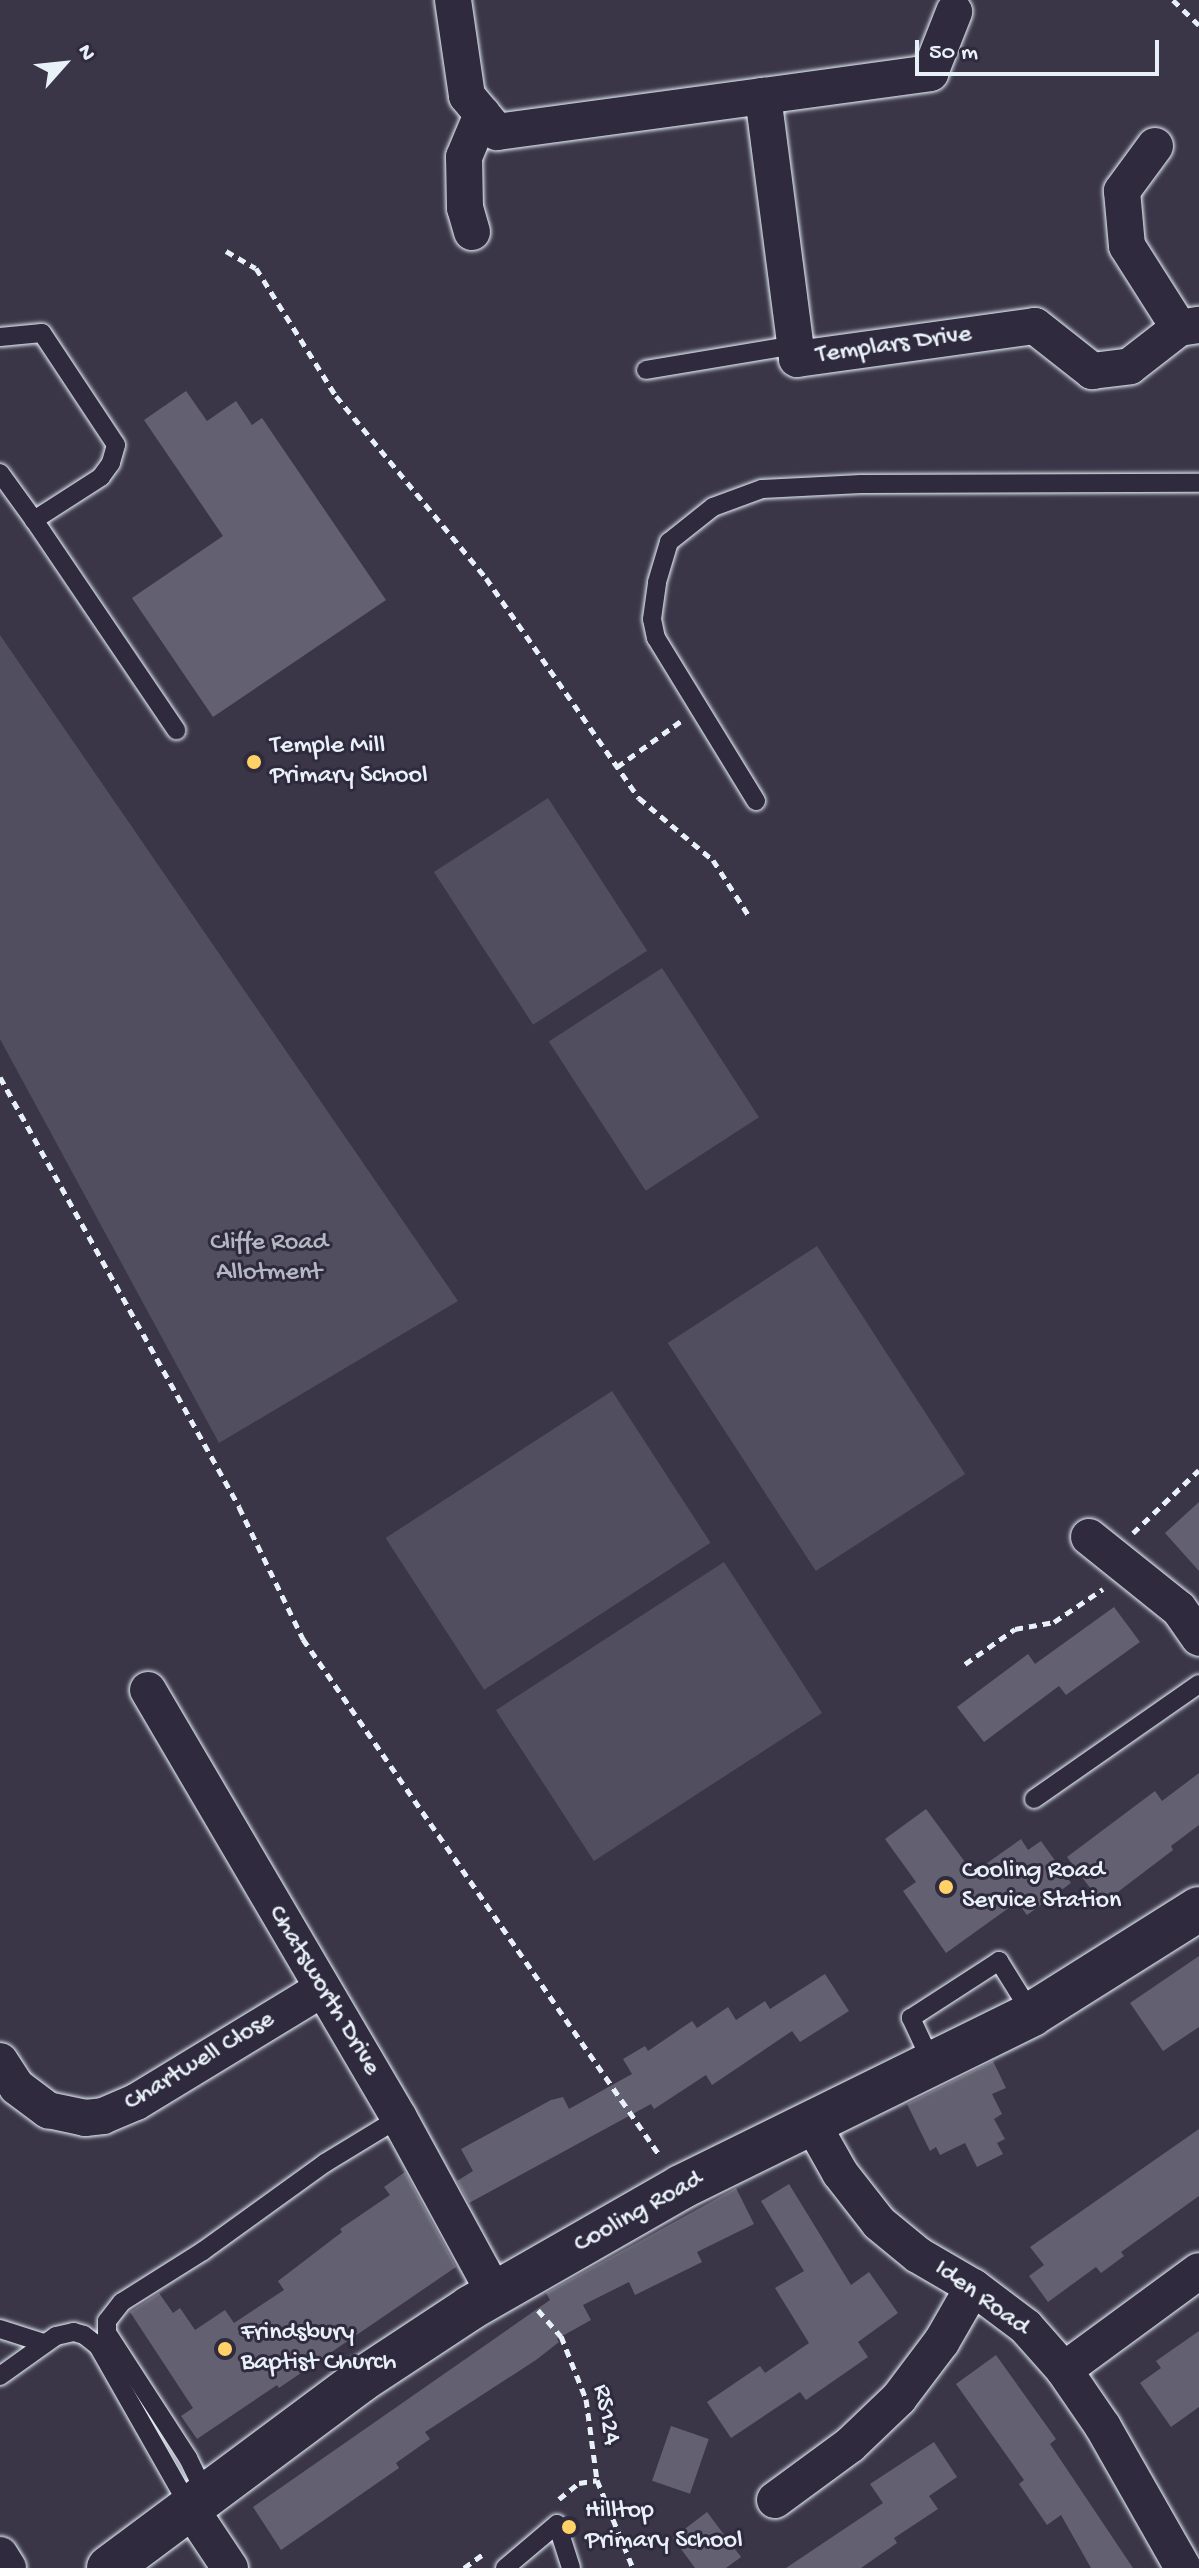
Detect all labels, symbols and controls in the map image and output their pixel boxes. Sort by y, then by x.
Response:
north arrow [24,24,104,104]
scale bar [919,24,1163,74]
text: 50 m [929,39,978,68]
text: N [71,41,100,65]
street label: Templars Drive [814,320,974,372]
place label: Temple Mill Primary School [270,731,428,792]
marker: Temple Mill Primary School [245,753,263,771]
park label: Cliffe Road Allotment [210,1228,328,1290]
place label: Cooling Road Service Station [962,1856,1121,1918]
marker: Cooling Road Service Station [937,1878,955,1896]
street label: Chatsworth Drive [260,1900,386,2082]
street label: Chartwell Close [119,2005,281,2119]
street label: Cooling Road [569,2165,709,2261]
street label: Iden Road [927,2254,1035,2344]
place label: Frindsbury Baptist Church [241,2318,396,2380]
marker: Frindsbury Baptist Church [216,2340,234,2358]
street label: RS124 [584,2382,626,2448]
place label: Hilltop Primary School [585,2496,743,2558]
marker: Hilltop Primary School [560,2518,578,2536]

